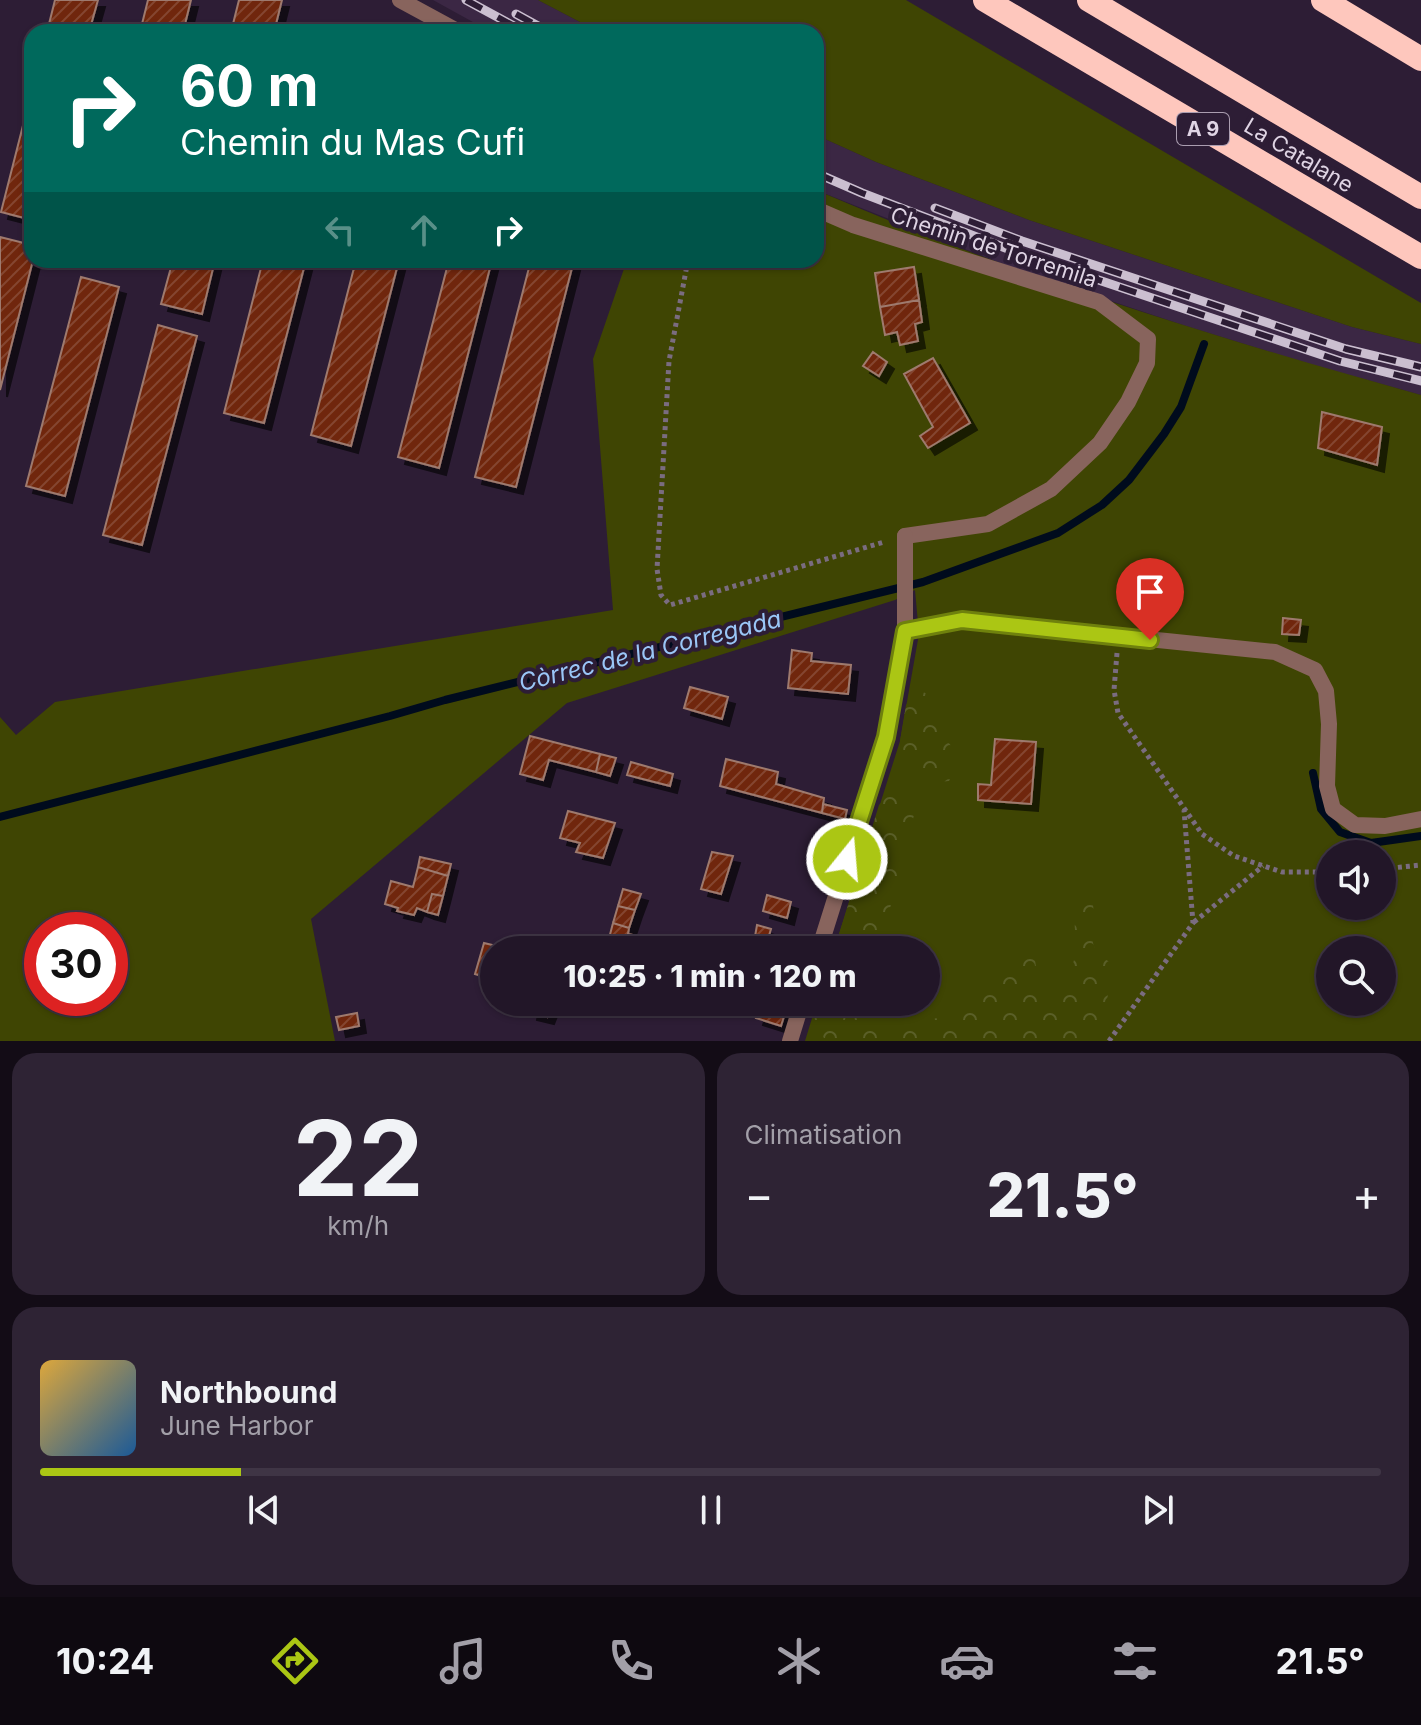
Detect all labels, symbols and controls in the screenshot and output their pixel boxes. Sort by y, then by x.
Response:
text: 60 m [180,52,319,120]
icon: right [48,56,152,160]
street label: La Catalane [1240,112,1358,198]
road number: A 9 [1177,113,1229,145]
text: Chemin du Mas Cufi [180,120,525,164]
street label: Chemin de Torremila [888,201,1100,293]
icon: left [318,208,362,252]
icon: ahead [402,208,446,252]
icon: right [486,208,530,252]
pin [1116,558,1184,640]
icon: arrive [1128,570,1172,614]
water label: Còrrec de la Corregada [516,604,784,697]
position arrow [805,817,889,901]
map controls [1316,840,1396,1016]
button: sound [1316,840,1396,920]
speed limit sign: 30 [24,912,128,1016]
button: search [1316,936,1396,1016]
text: 10:25 · 1 min · 120 m [563,958,857,994]
text: 22 [293,1095,424,1221]
text: Climatisation [745,1119,902,1150]
text: 21.5° [987,1159,1139,1231]
text: − [745,1168,774,1222]
text: + [1352,1168,1381,1222]
text: km/h [327,1210,389,1241]
text: Northbound [160,1374,337,1410]
text: June Harbor [160,1410,313,1441]
icon: previous [242,1488,286,1532]
icon: pause [689,1488,733,1532]
icon: next [1136,1488,1180,1532]
icon: directions [267,1633,323,1689]
icon: music [435,1633,491,1689]
icon: phone [603,1633,659,1689]
icon: climate [771,1633,827,1689]
icon: car [939,1633,995,1689]
icon: filters [1107,1633,1163,1689]
text: 10:24 [56,1639,154,1683]
text: 21.5° [1275,1639,1365,1683]

